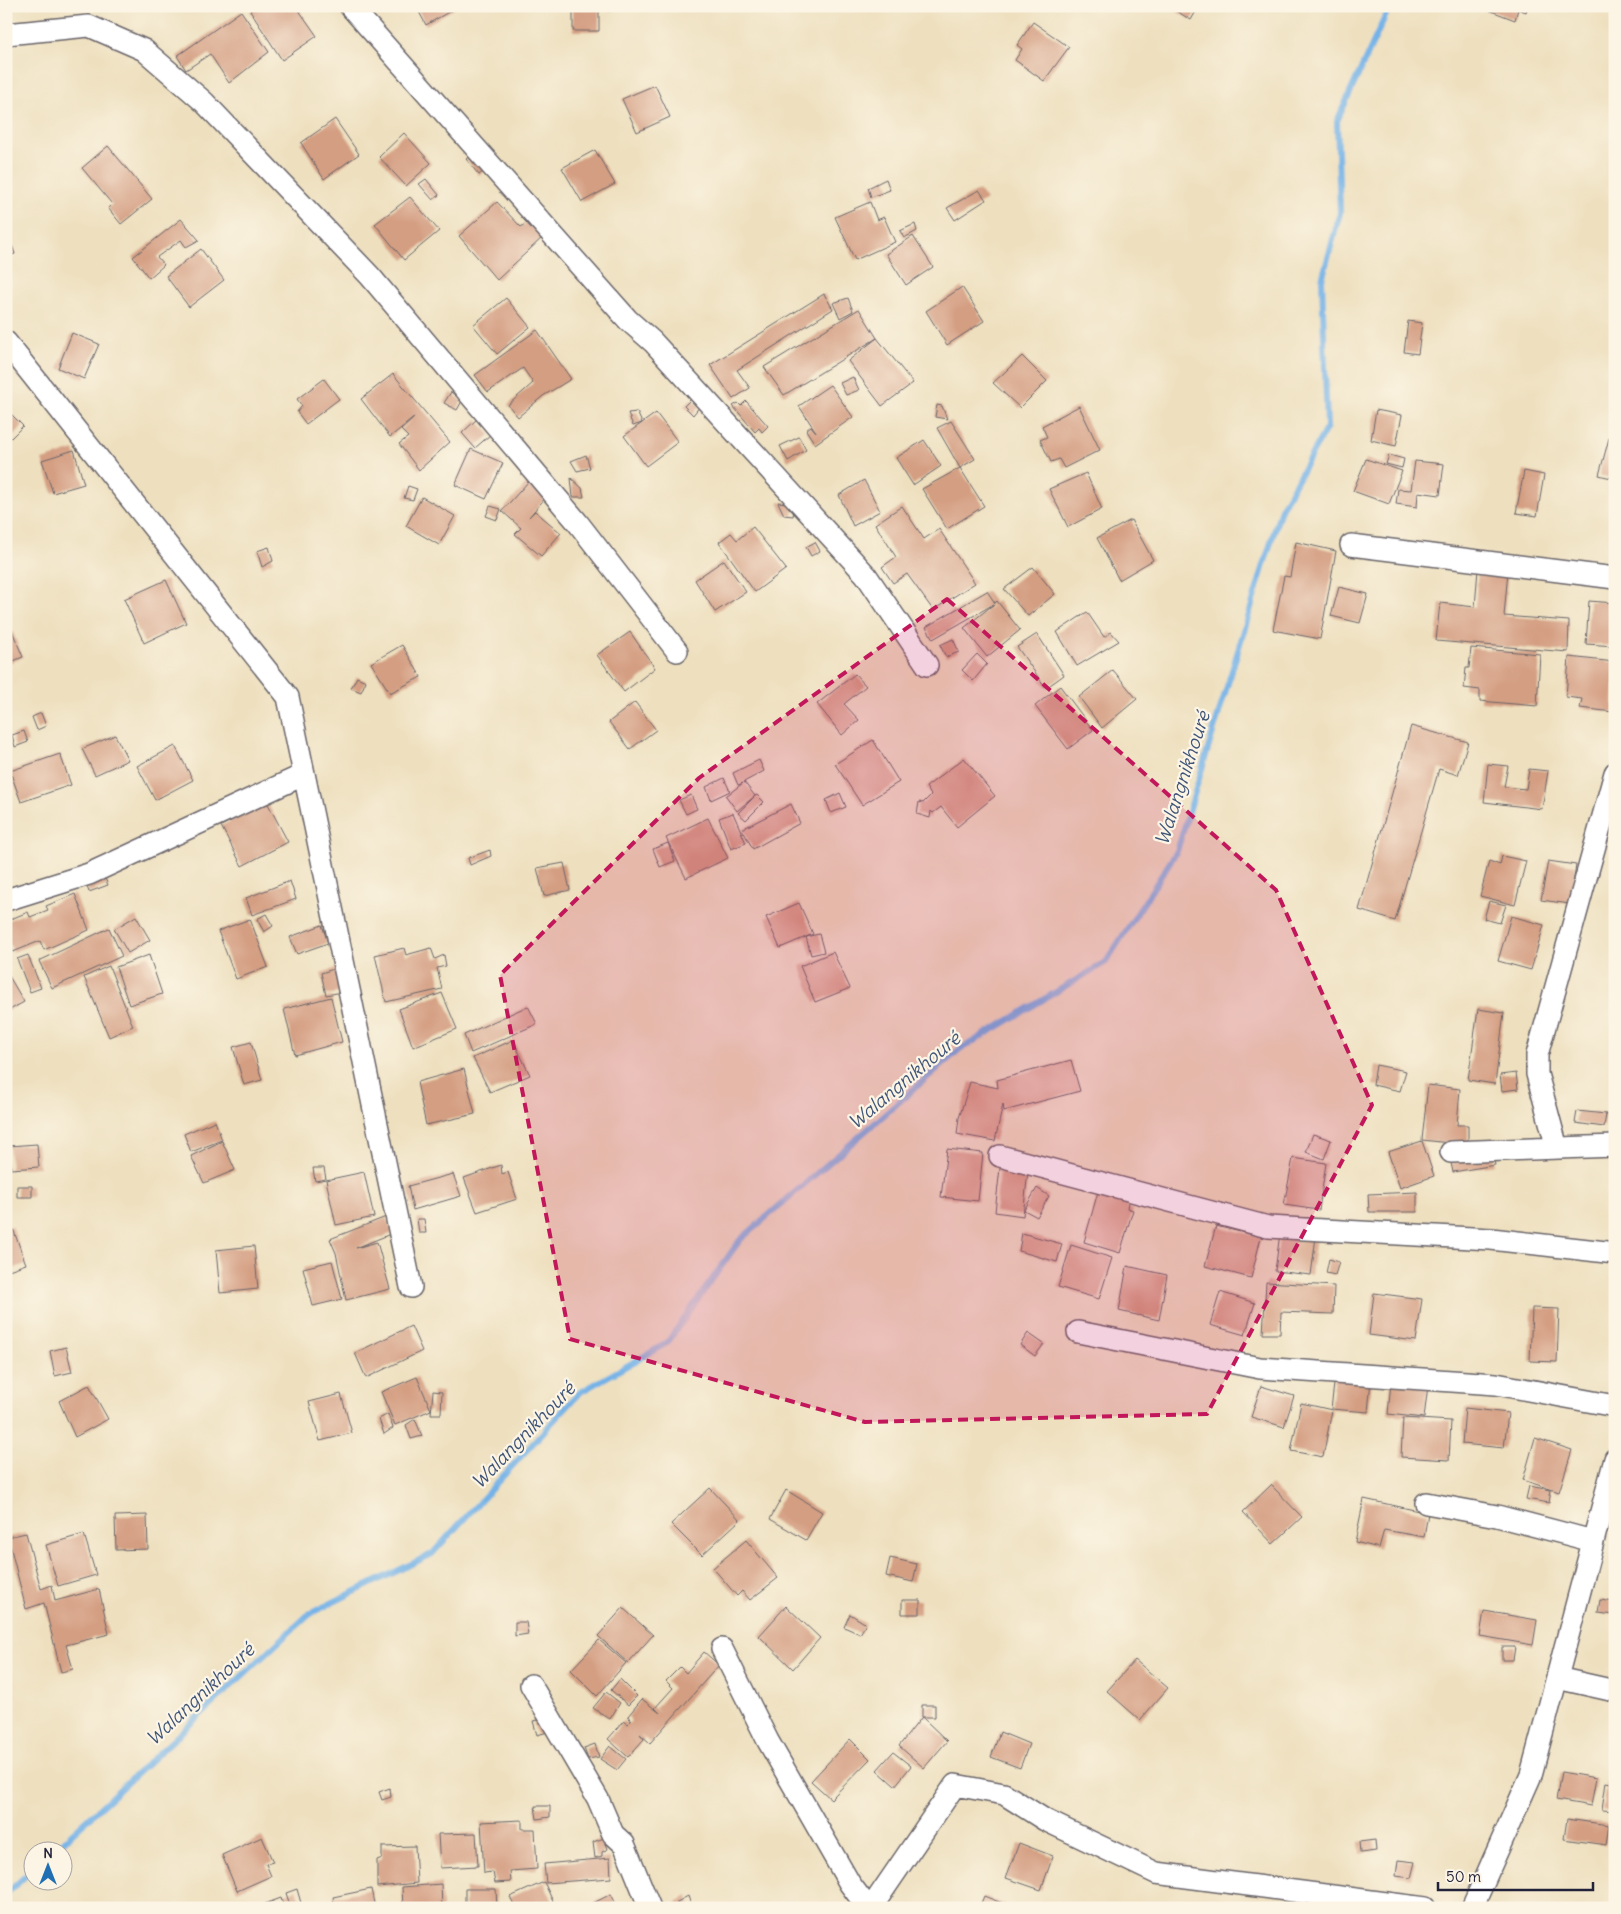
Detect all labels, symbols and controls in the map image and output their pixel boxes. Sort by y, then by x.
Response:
water label: Walangnikhouré [1149,706,1215,848]
water label: Walangnikhouré [843,1025,966,1134]
water label: Walangnikhouré [466,1375,581,1493]
water label: Walangnikhouré [141,1637,260,1750]
north arrow [22,1842,72,1892]
text: N [43,1844,53,1862]
scale bar [1438,1859,1594,1891]
text: 50 m [1446,1867,1481,1886]

